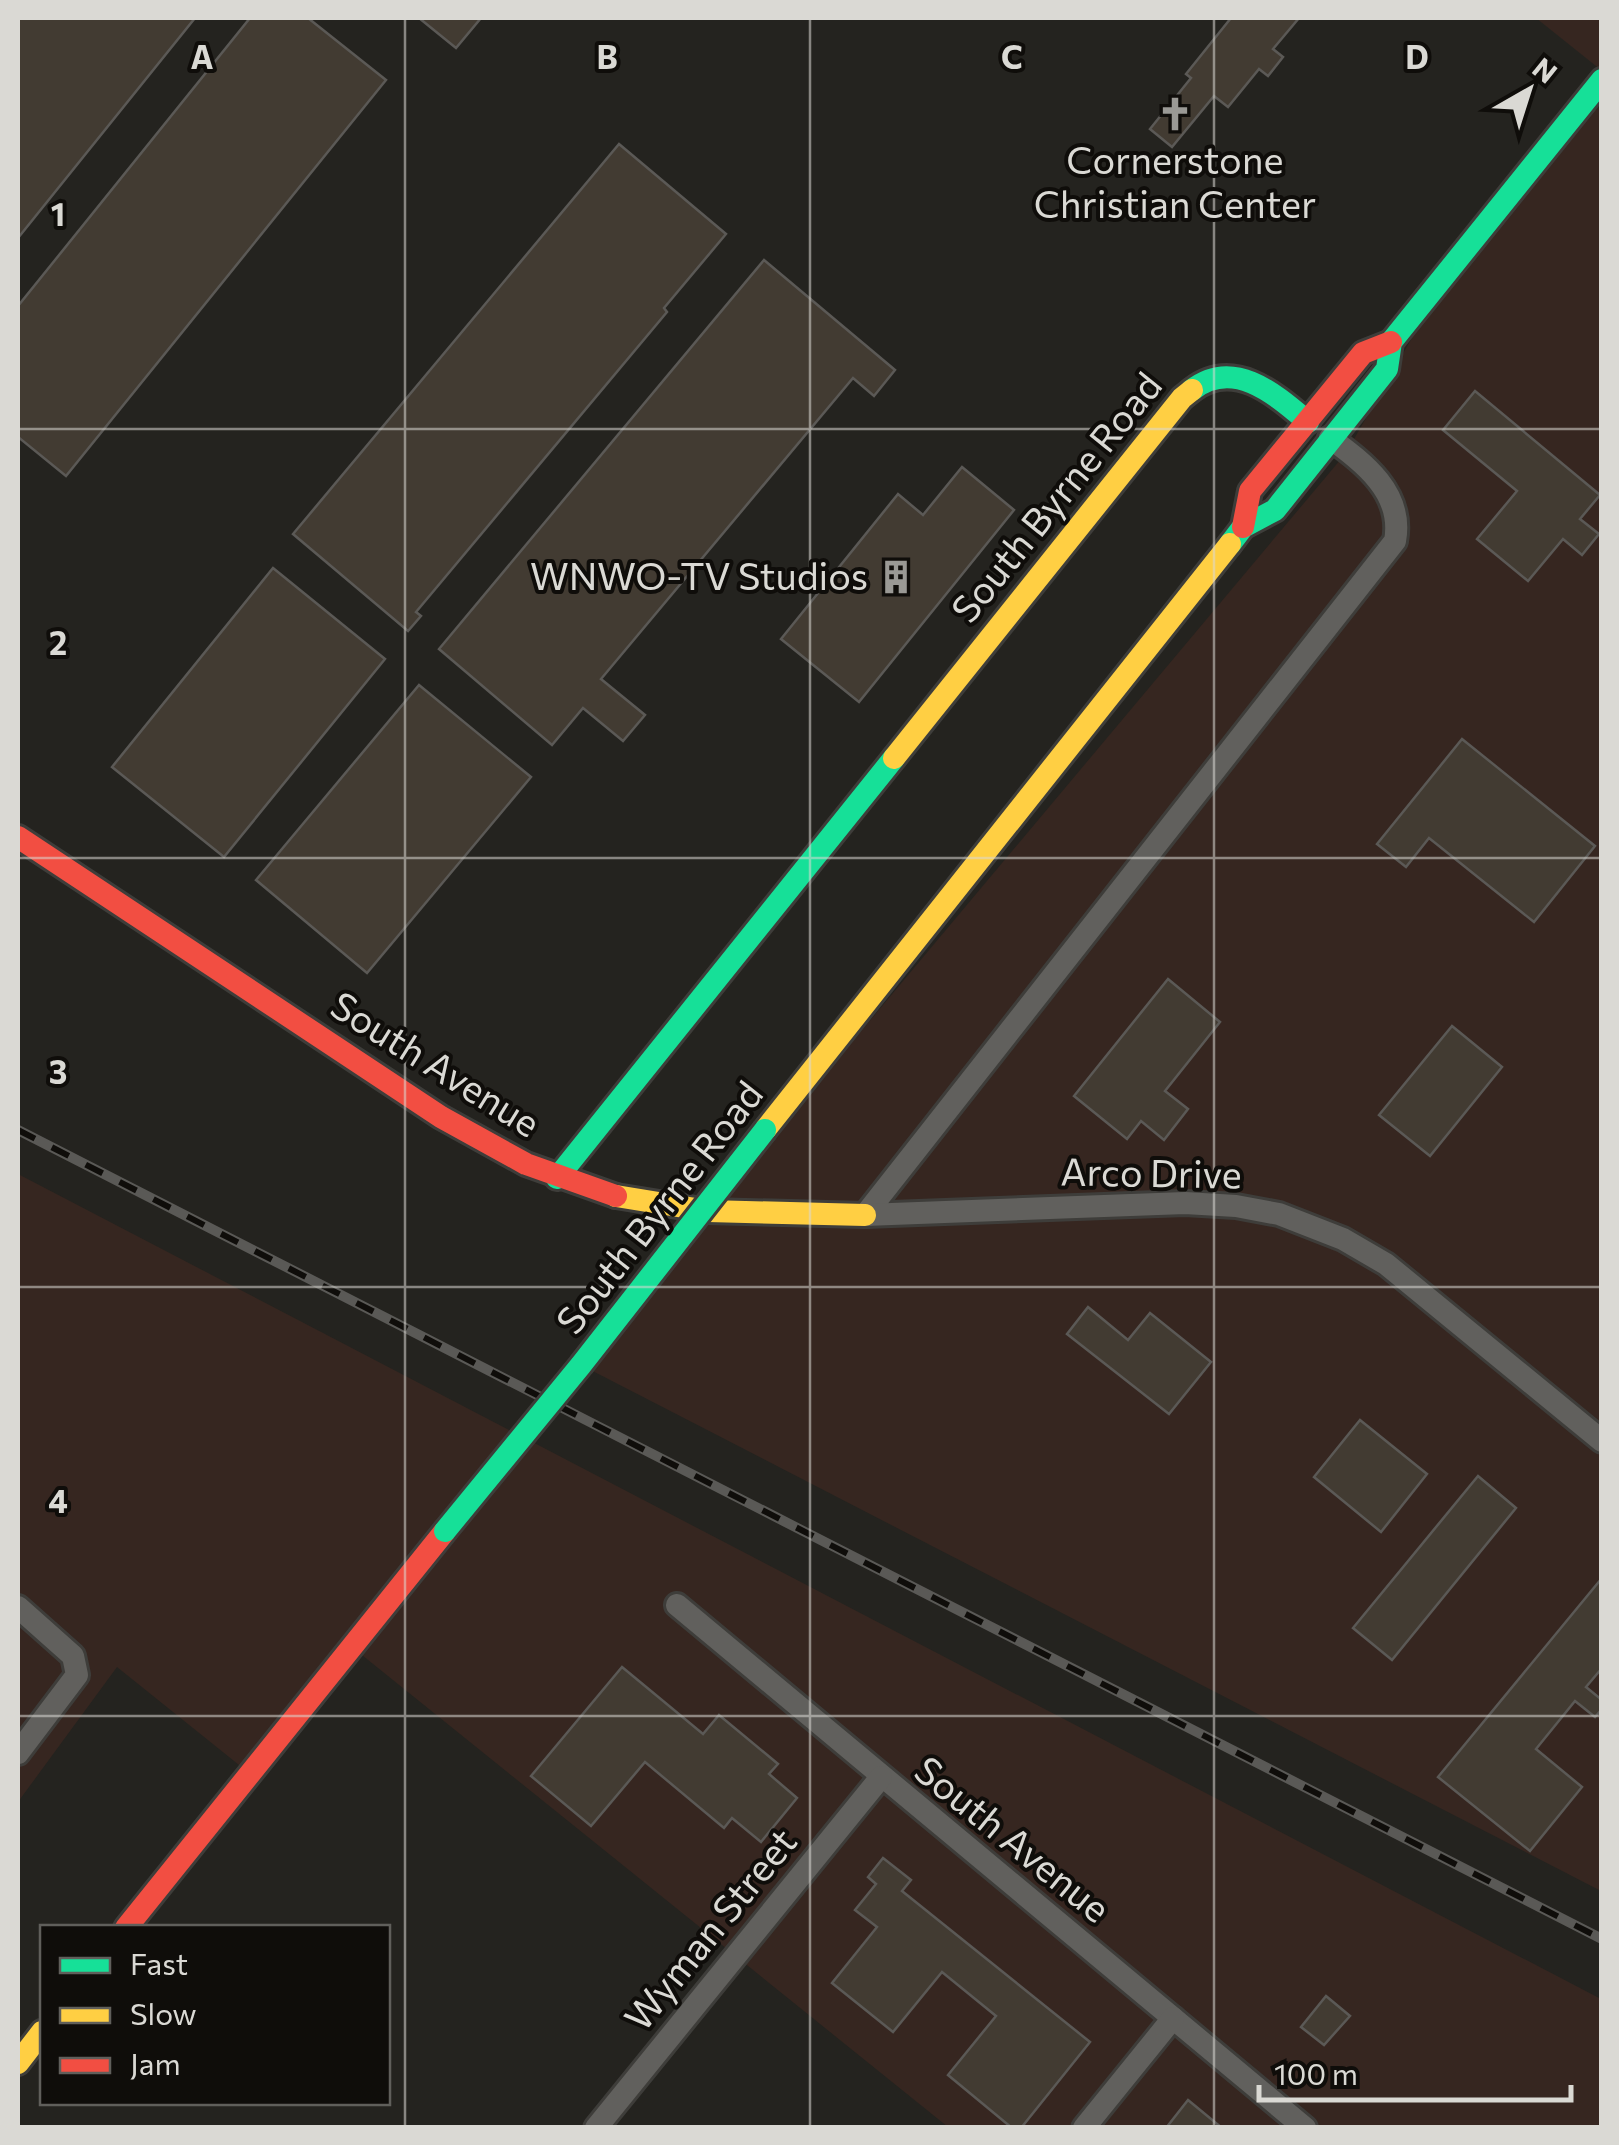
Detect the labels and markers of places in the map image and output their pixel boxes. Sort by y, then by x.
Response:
church icon: Cornerstone Christian Center [1156,95,1194,133]
place label: Cornerstone Christian Center [1034,135,1316,226]
place label: WNWO-TV Studios [530,551,868,598]
building icon: WNWO-TV Studios [877,558,915,596]

